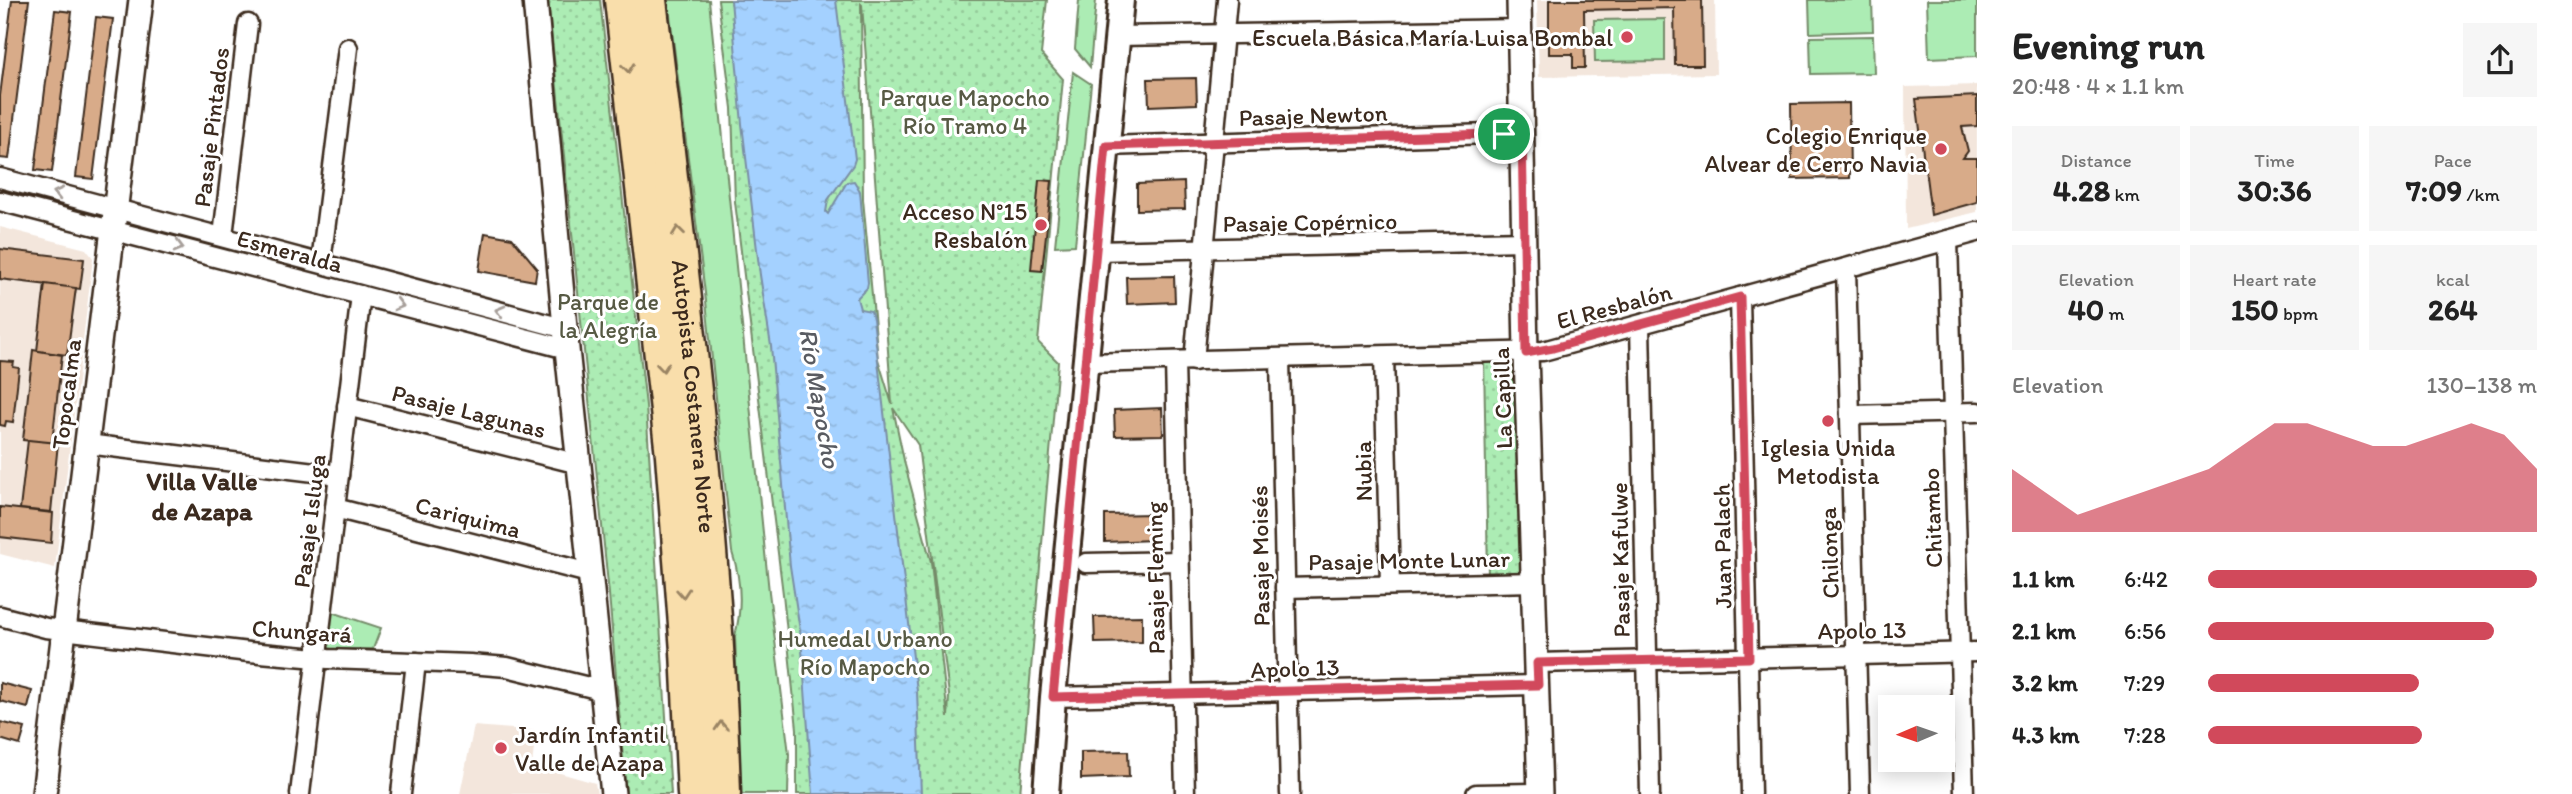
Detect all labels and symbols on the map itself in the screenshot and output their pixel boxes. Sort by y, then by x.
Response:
place label: Escuela Básica María Luisa Bombal [1252,23,1613,52]
marker: Escuela Básica María Luisa Bombal [1619,29,1635,45]
street label: Pasaje Pintados [187,45,235,209]
one-way arrow [621,62,636,74]
park label: Parque Mapocho Río Tramo 4 [880,83,1050,140]
street label: Pasaje Newton [1238,98,1388,132]
pin [1474,104,1534,164]
place label: Colegio Enrique Alvear de Cerro Navia [1705,121,1927,178]
marker: Colegio Enrique Alvear de Cerro Navia [1933,141,1949,157]
one-way arrow [52,187,64,201]
place label: Acceso N°15 Resbalón [903,197,1027,254]
street label: Pasaje Copérnico [1222,206,1398,238]
marker: Acceso N°15 Resbalón [1033,217,1049,233]
street label: Esmeralda [234,223,346,279]
one-way arrow [670,225,685,237]
one-way arrow [173,239,185,253]
street label: Autopista Costanera Norte [666,258,723,534]
street label: El Resbalón [1553,277,1675,335]
park label: Parque de la Alegría [557,287,659,344]
one-way arrow [393,297,405,311]
one-way arrow [494,305,506,319]
water label: Río Mapocho [792,326,848,471]
street label: Topocalma [45,337,87,451]
street label: La Capilla [1486,346,1518,450]
one-way arrow [656,361,671,373]
street label: Pasaje Lagunas [389,378,549,444]
marker: Iglesia Unida Metodista [1820,413,1836,429]
place label: Iglesia Unida Metodista [1761,433,1895,490]
street label: Nubia [1348,440,1378,502]
street label: Pasaje Isluga [286,452,332,590]
district label: Villa Valle de Azapa [146,465,258,527]
street label: Chitambo [1916,467,1948,569]
street label: Pasaje Kafulwe [1604,482,1636,638]
street label: Juan Palach [1706,483,1738,609]
street label: Pasaje Moisés [1244,485,1276,627]
street label: Cariquima [412,490,524,544]
street label: Pasaje Fleming [1139,501,1171,655]
street label: Chilonga [1813,506,1845,599]
street label: Pasaje Monte Lunar [1308,544,1511,576]
one-way arrow [675,588,690,599]
street label: Chungará [251,613,354,649]
street label: Apolo 13 [1817,615,1907,645]
park label: Humedal Urbano Río Mapocho [777,624,953,681]
street label: Apolo 13 [1250,652,1340,684]
north arrow [1878,695,1955,772]
place label: Jardín Infantil Valle de Azapa [515,720,666,777]
one-way arrow [714,720,729,731]
marker: Jardín Infantil Valle de Azapa [493,740,509,756]

